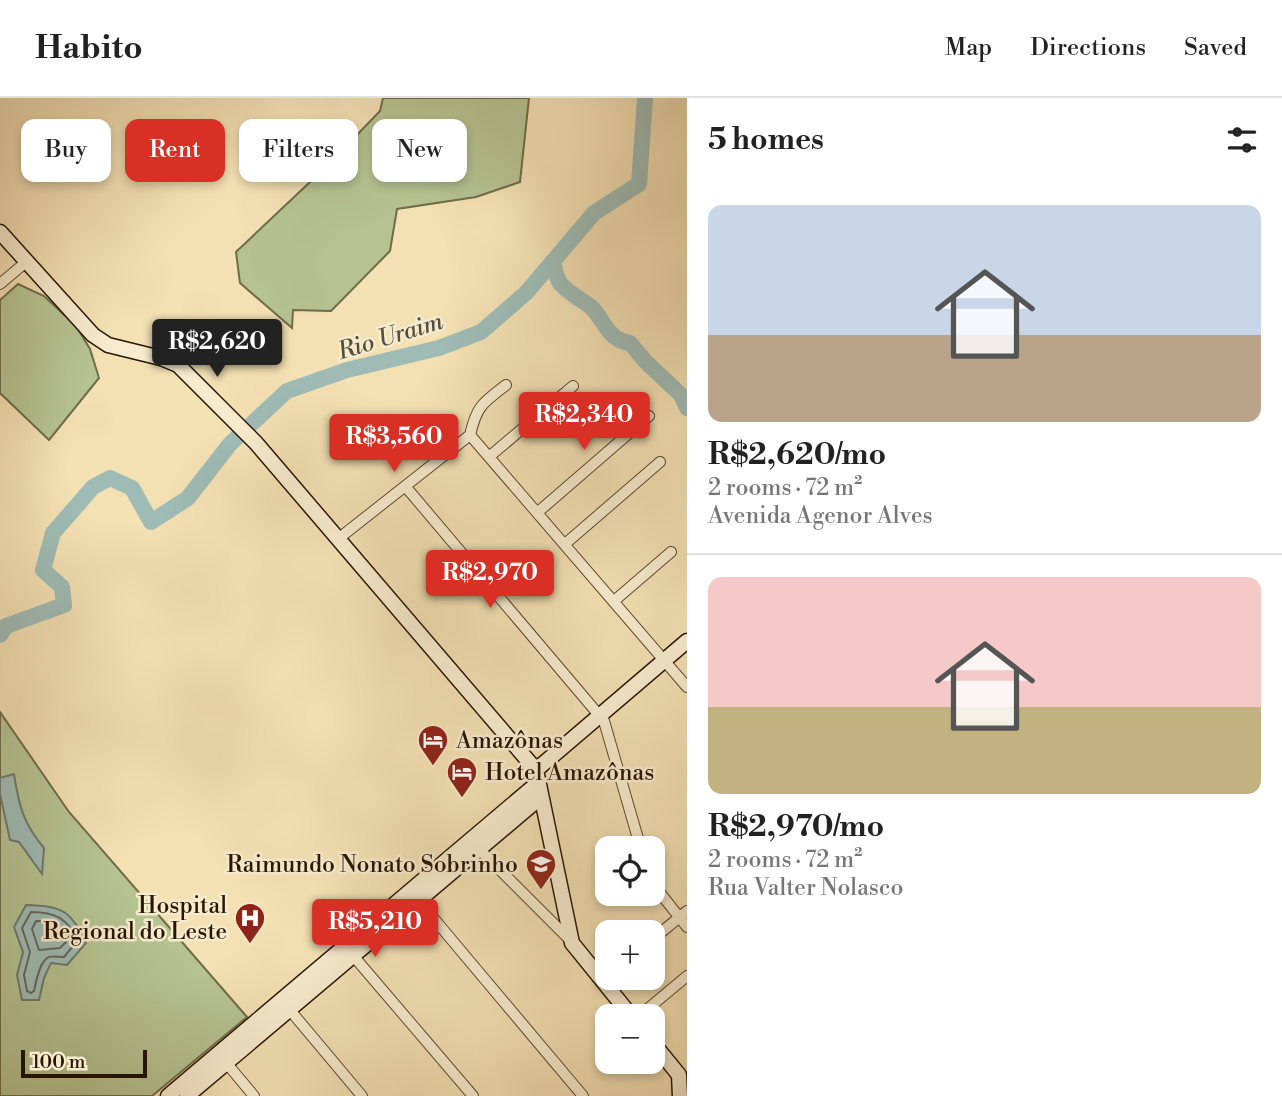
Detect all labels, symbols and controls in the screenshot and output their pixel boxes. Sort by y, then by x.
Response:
text: Habito [35,28,143,69]
text: Map [945,33,992,63]
text: Directions [1030,33,1146,63]
text: Saved [1184,33,1247,63]
chip: Buy [21,119,111,182]
chip: Rent [125,119,225,182]
chip: Filters [239,119,358,182]
chip: New [372,119,467,182]
text: 5 homes [708,121,824,159]
icon: filters [1223,121,1261,159]
icon: home [922,251,1048,377]
water label: Rio Uraim [333,307,447,367]
pin: R$2,620 [152,320,282,379]
text: R$2,620 [168,328,266,356]
pin: R$2,340 [519,392,649,452]
text: R$2,340 [535,401,633,429]
pin: R$3,560 [329,414,459,474]
text: R$3,560 [345,423,443,451]
text: R$2,620/mo [708,436,886,474]
text: 2 rooms · 72 m² [708,474,862,502]
text: Avenida Agenor Alves [708,502,933,530]
pin: R$2,970 [425,550,555,610]
text: R$2,970 [442,559,538,587]
icon: home [922,623,1048,749]
hotel icon: Amazônas [416,723,450,767]
place label: Amazônas [455,727,563,755]
hotel icon: Hotel Amazônas [445,755,479,799]
place label: Hotel Amazônas [485,759,654,787]
text: R$2,970/mo [708,808,884,846]
map controls [595,836,665,1074]
button: locate [595,836,665,906]
text: 2 rooms · 72 m² [708,846,862,874]
school or university icon: Raimundo Nonato Sobrinho [524,847,558,891]
place label: Raimundo Nonato Sobrinho [226,851,518,879]
text: Rua Valter Nolasco [708,874,903,902]
place label: Hospital Regional do Leste [43,892,227,946]
pin: R$5,210 [310,900,440,959]
hospital icon: Hospital Regional do Leste [233,901,267,945]
text: R$5,210 [328,908,422,936]
button: + [595,920,665,990]
button: − [595,1004,665,1074]
scale bar [21,1047,147,1079]
text: 100 m [32,1050,85,1074]

